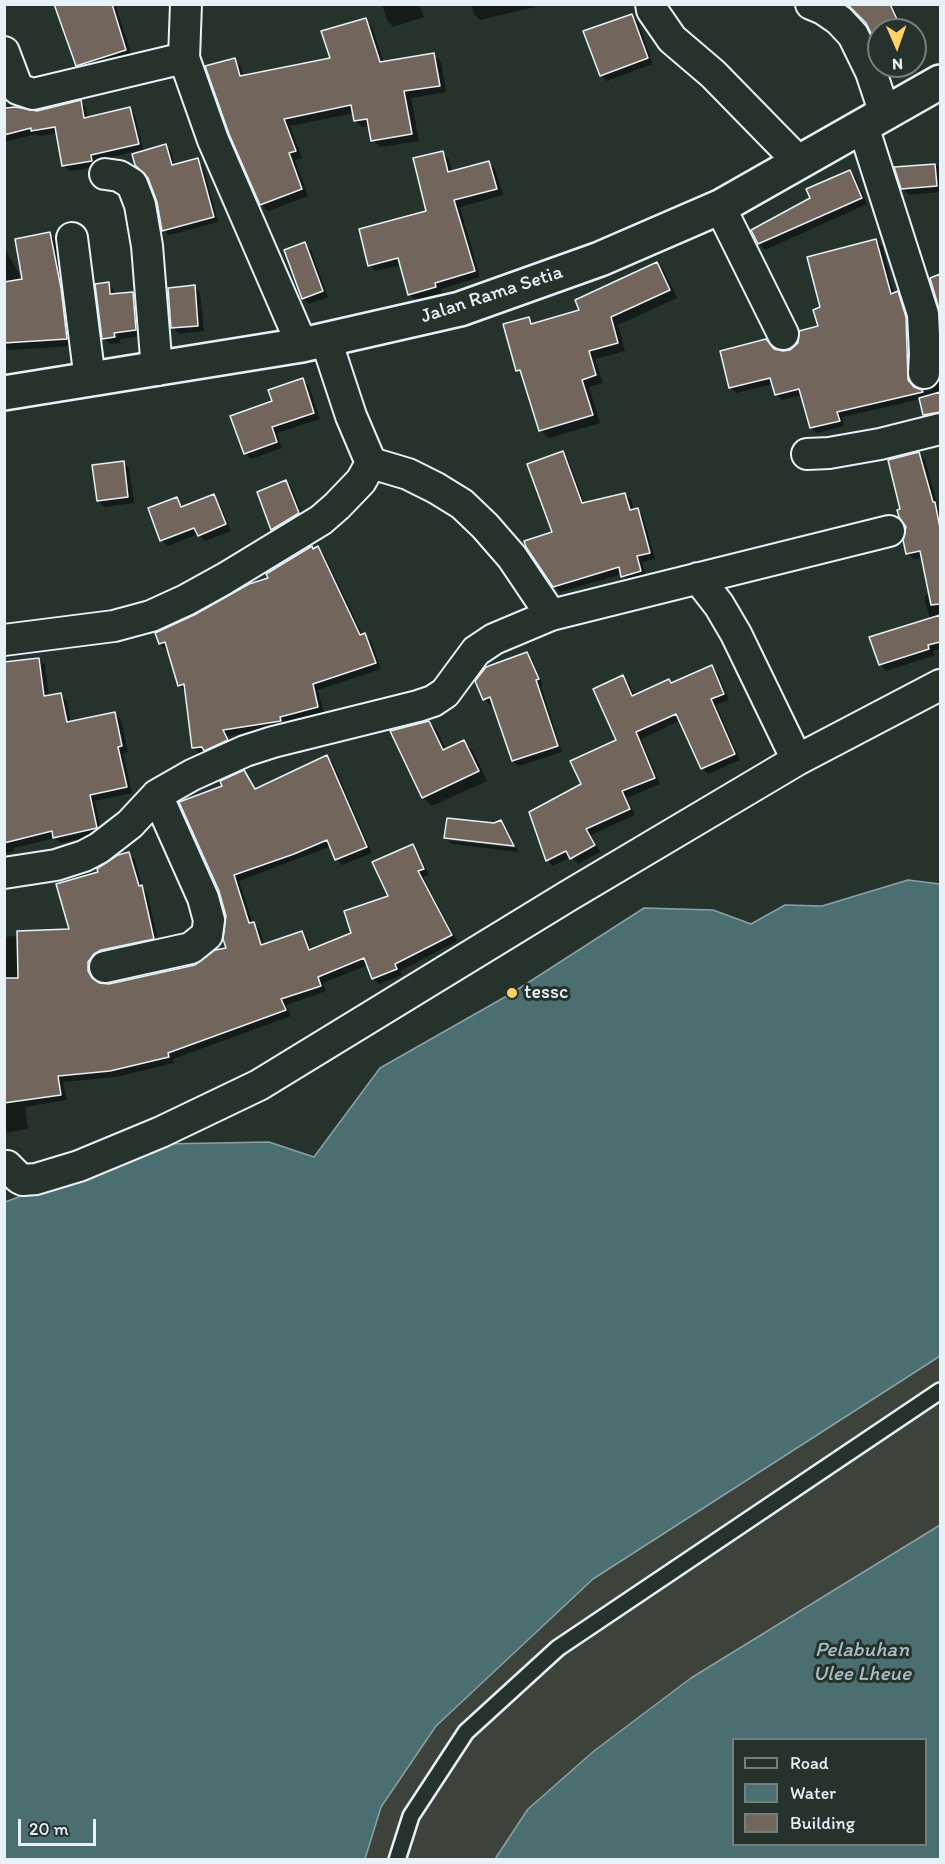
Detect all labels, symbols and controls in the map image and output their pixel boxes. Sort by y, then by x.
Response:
north arrow [867,18,927,78]
text: N [892,55,903,74]
street label: Jalan Rama Setia [418,261,566,329]
place label: tessc [524,981,568,1005]
marker: tessc [505,986,519,1000]
water label: Pelabuhan Ulee Lheue [813,1638,911,1688]
legend [732,1738,927,1846]
text: Road [790,1752,829,1774]
text: Water [790,1782,836,1804]
scale bar [21,1807,99,1845]
text: Building [790,1812,855,1834]
text: 20 m [29,1818,69,1840]

